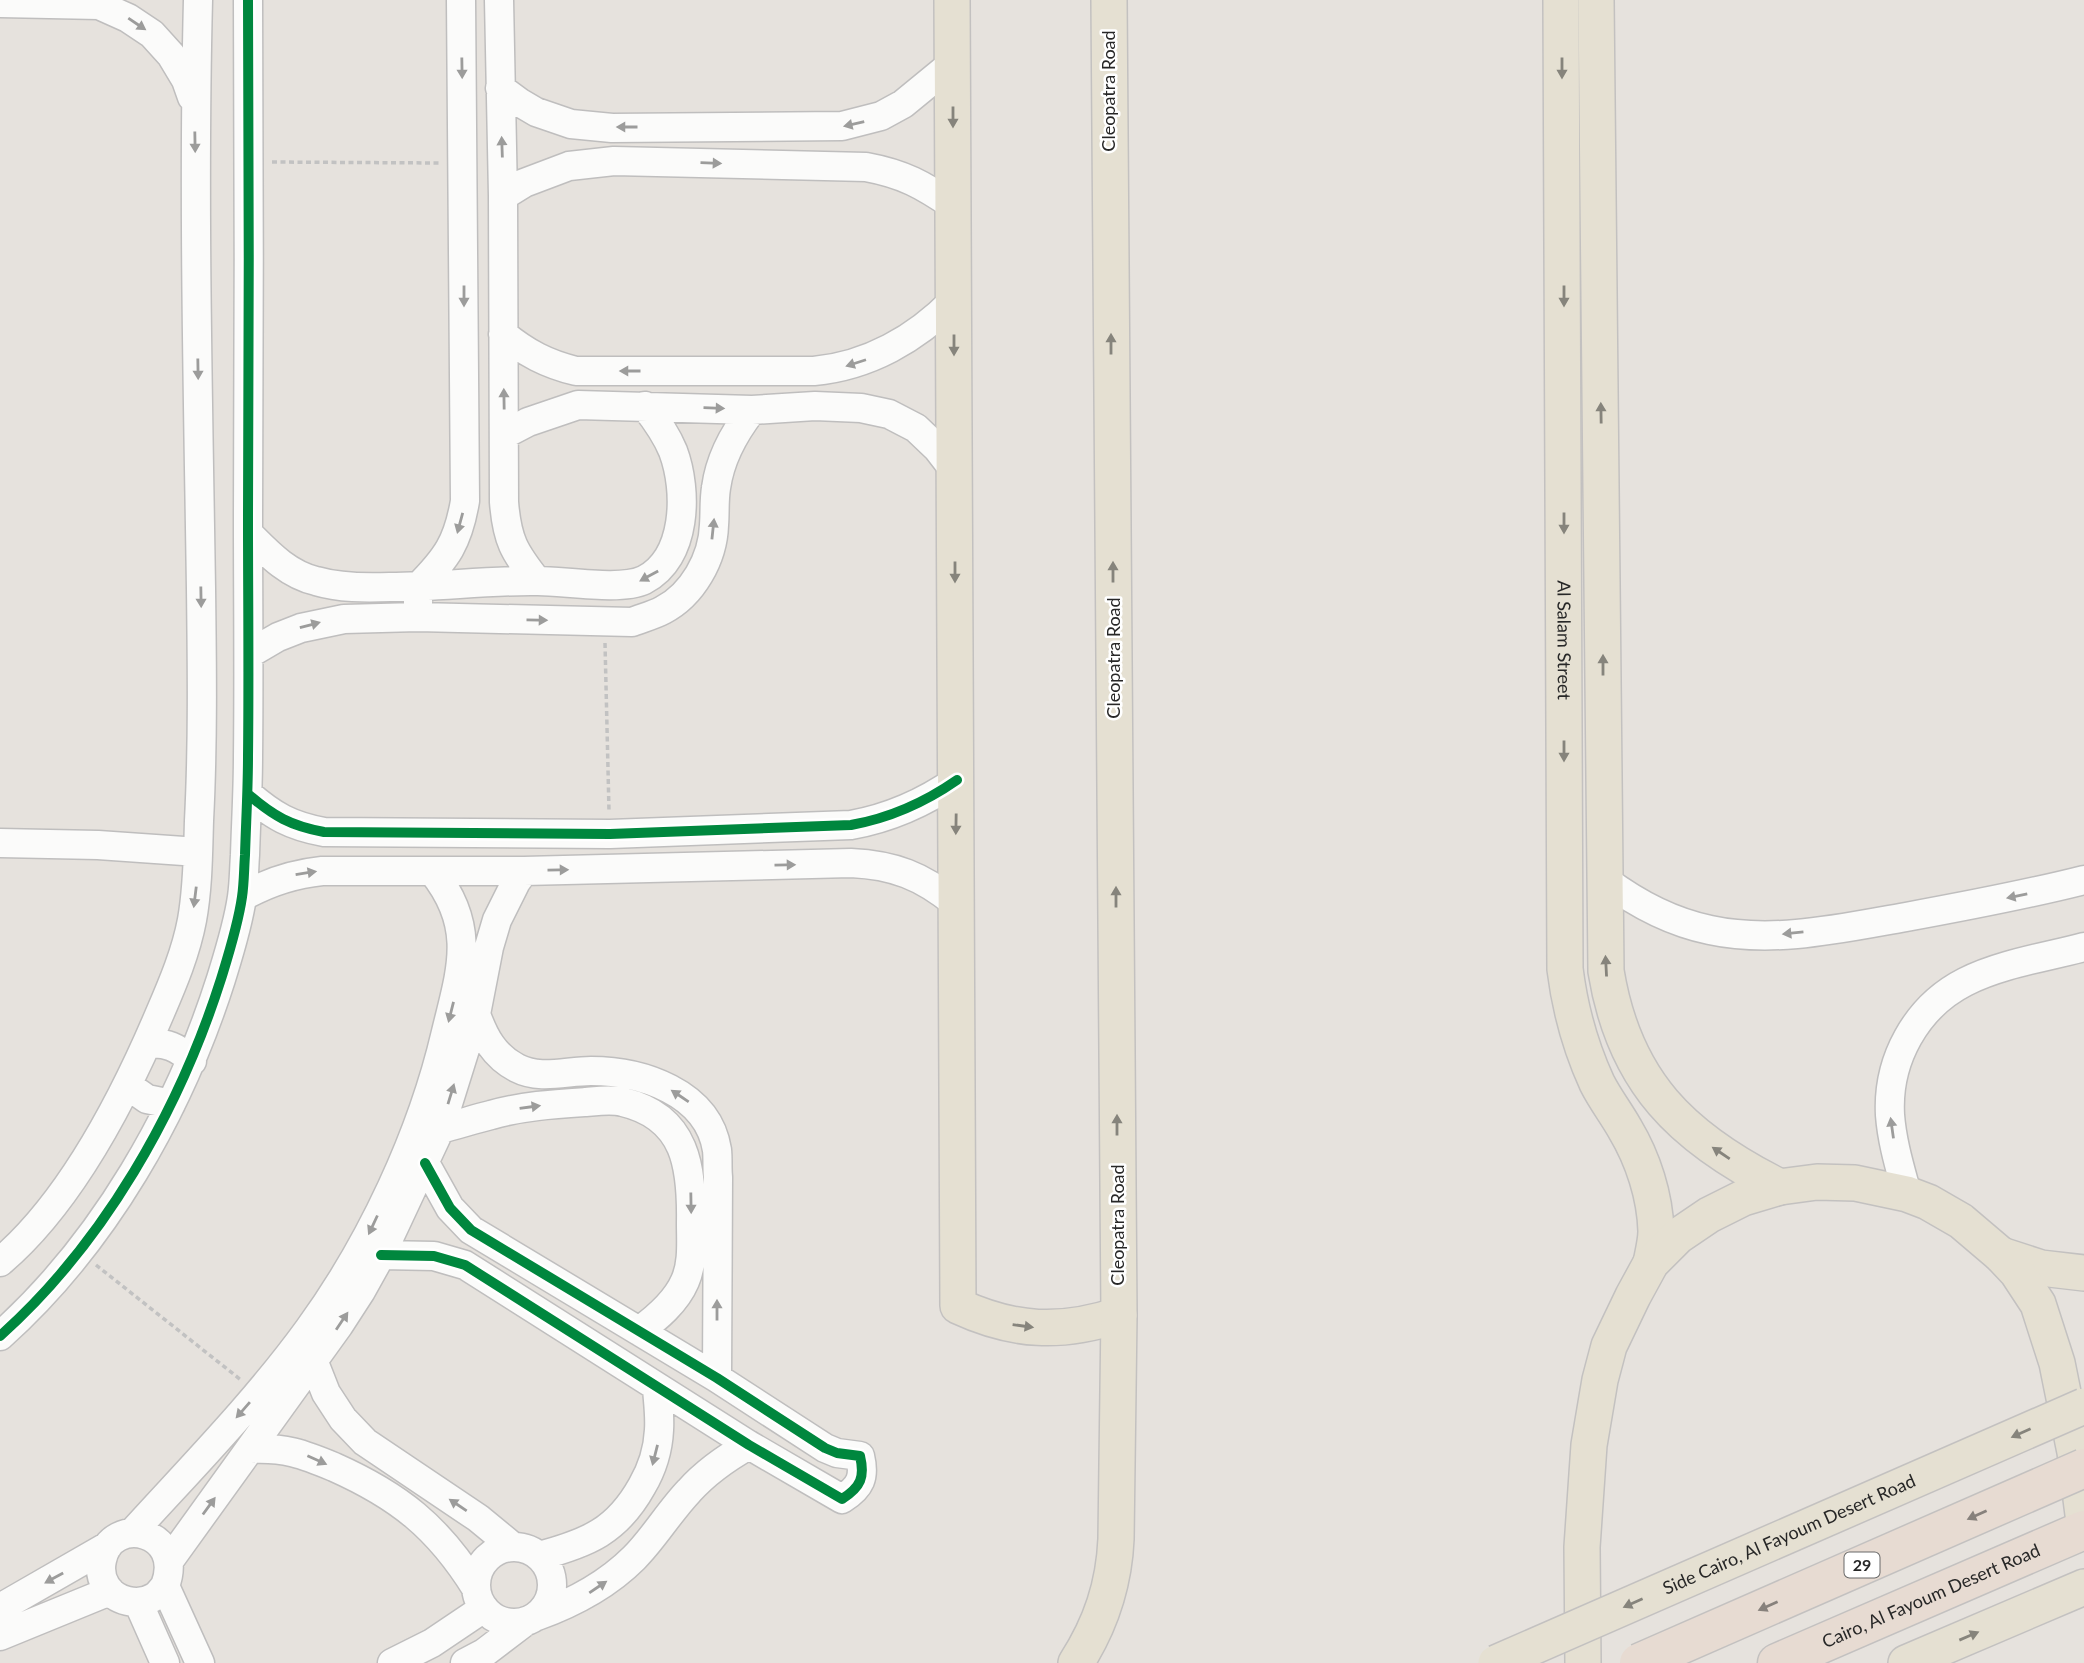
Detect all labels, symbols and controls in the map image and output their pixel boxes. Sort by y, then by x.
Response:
one-way arrow [127,18,147,31]
street label: Cleopatra Road [1097,30,1119,152]
one-way arrow [456,57,468,79]
one-way arrow [1556,57,1568,79]
one-way arrow [947,106,959,128]
one-way arrow [843,118,865,129]
one-way arrow [616,122,638,133]
one-way arrow [190,131,201,153]
one-way arrow [496,136,508,158]
one-way arrow [701,158,723,169]
one-way arrow [458,285,470,307]
one-way arrow [1558,285,1569,307]
one-way arrow [1105,333,1117,355]
one-way arrow [948,334,960,356]
one-way arrow [192,358,204,380]
one-way arrow [846,358,867,369]
one-way arrow [619,365,641,377]
one-way arrow [499,388,510,410]
one-way arrow [1595,402,1607,424]
one-way arrow [704,403,726,414]
one-way arrow [454,512,465,534]
one-way arrow [1558,512,1570,534]
one-way arrow [707,518,718,540]
one-way arrow [1107,560,1119,582]
one-way arrow [949,561,961,583]
one-way arrow [639,570,658,582]
street label: Al Salam Street [1553,580,1576,700]
one-way arrow [195,586,207,608]
street label: Cleopatra Road [1102,597,1124,719]
one-way arrow [526,614,548,626]
one-way arrow [300,619,322,630]
one-way arrow [1597,654,1609,676]
one-way arrow [1558,740,1570,762]
one-way arrow [950,813,962,835]
one-way arrow [774,859,796,871]
one-way arrow [547,864,569,876]
one-way arrow [295,868,317,879]
one-way arrow [1110,886,1121,908]
one-way arrow [189,887,200,909]
one-way arrow [2006,890,2028,901]
one-way arrow [1782,928,1804,939]
one-way arrow [1601,955,1612,977]
one-way arrow [445,1001,456,1023]
one-way arrow [446,1084,456,1105]
one-way arrow [671,1089,689,1103]
one-way arrow [519,1102,541,1113]
one-way arrow [1111,1113,1123,1135]
one-way arrow [1886,1117,1897,1139]
one-way arrow [1711,1147,1730,1160]
street label: Cleopatra Road [1106,1164,1128,1286]
one-way arrow [685,1192,697,1214]
one-way arrow [367,1215,379,1235]
one-way arrow [711,1299,723,1321]
one-way arrow [335,1312,349,1330]
one-way arrow [1012,1321,1034,1332]
one-way arrow [235,1401,251,1419]
one-way arrow [2011,1428,2032,1439]
one-way arrow [649,1444,660,1466]
one-way arrow [306,1455,327,1466]
street label: Side Cairo, Al Fayoum Desert Road [1659,1469,1918,1599]
one-way arrow [202,1496,216,1515]
one-way arrow [449,1498,467,1512]
one-way arrow [1966,1510,1987,1521]
street label: Cairo, Al Fayoum Desert Road [1818,1538,2043,1652]
road number: 29 [1844,1553,1880,1578]
one-way arrow [45,1572,64,1584]
one-way arrow [589,1580,607,1594]
one-way arrow [1623,1598,1644,1609]
one-way arrow [1758,1601,1779,1612]
one-way arrow [1959,1630,1979,1642]

